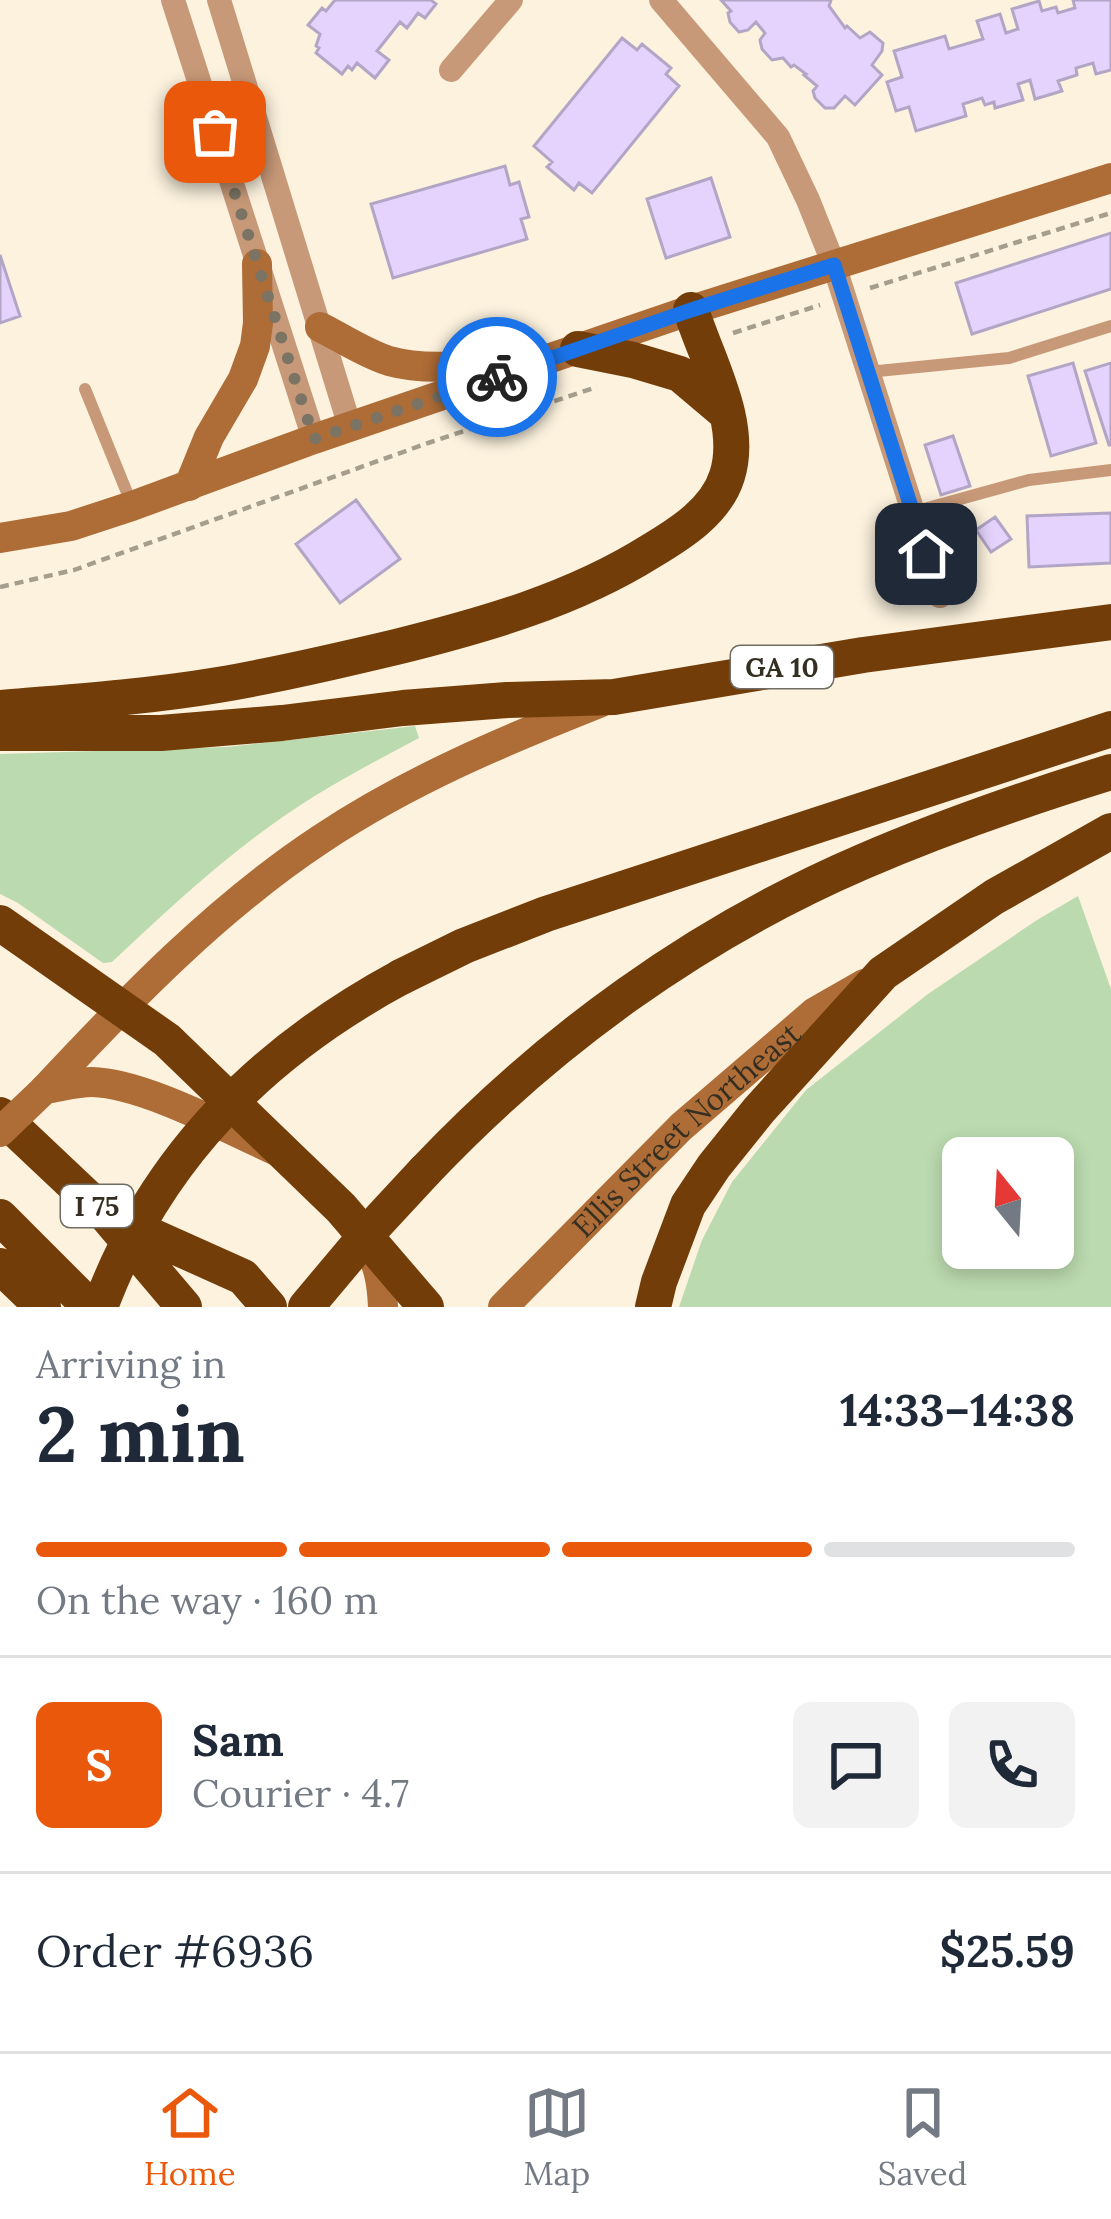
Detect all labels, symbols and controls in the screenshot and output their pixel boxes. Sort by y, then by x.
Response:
pin [164,81,266,183]
icon: bag [182,99,248,165]
courier [437,317,557,437]
icon: bike [464,344,530,410]
pin [875,503,977,605]
icon: home [893,521,959,587]
road number: GA 10 [731,646,833,688]
street label: Ellis Street Northeast [564,1014,808,1245]
north arrow [942,1137,1074,1269]
map controls [942,1137,1074,1269]
road number: I 75 [61,1185,133,1227]
text: Arriving in [36,1339,226,1389]
text: 14:33–14:38 [840,1381,1075,1438]
text: 2 min [36,1384,245,1483]
text: On the way · 160 m [36,1575,378,1625]
button: chat [793,1702,919,1828]
button: phone [949,1702,1075,1828]
text: Sam [192,1711,284,1768]
text: S [86,1736,112,1793]
text: Courier · 4.7 [192,1768,409,1818]
text: Order #6936 [36,1922,314,1979]
text: $25.59 [940,1922,1075,1979]
tab: Home [144,2080,236,2194]
tab: Map [523,2080,590,2194]
tab: Saved [878,2080,967,2194]

